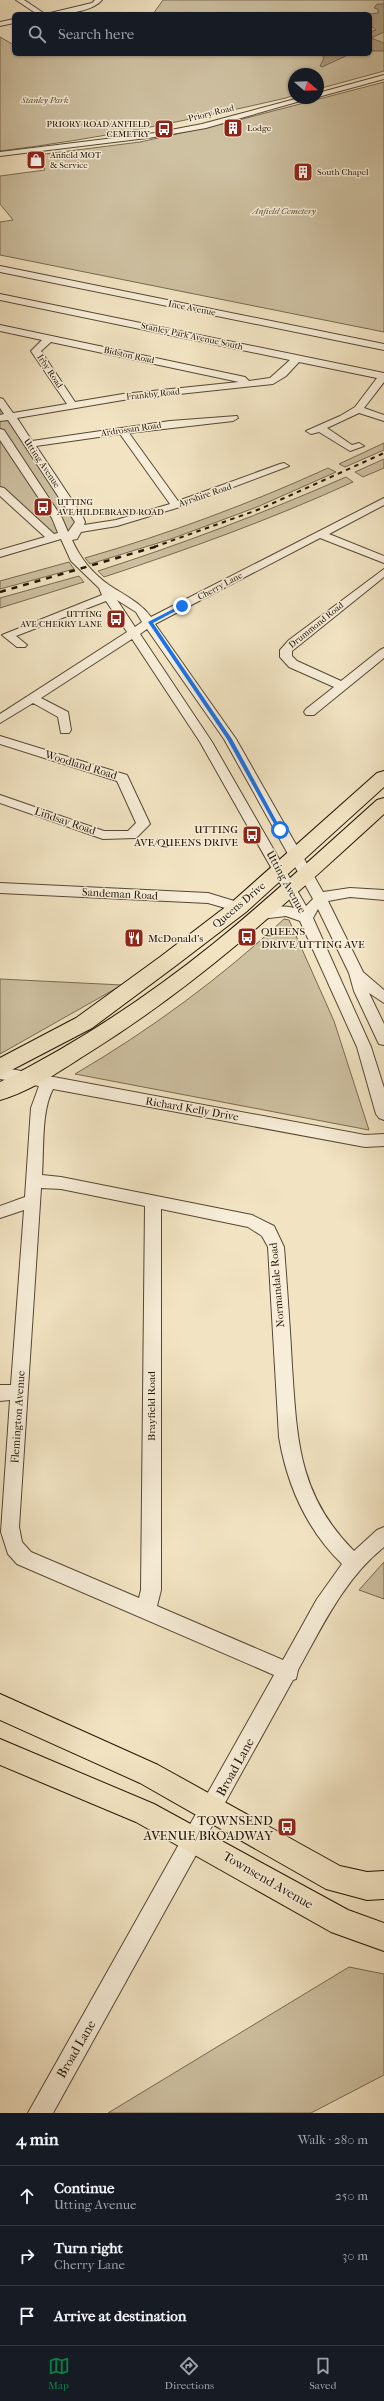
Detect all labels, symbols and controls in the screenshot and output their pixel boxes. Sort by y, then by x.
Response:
search box [12,12,372,56]
icon: search [26,23,48,45]
text: Search here [58,25,134,43]
north arrow [288,68,324,104]
park label: Stanley Park [20,95,69,105]
street label: Priory Road [187,102,235,124]
building icon: Lodge [222,117,244,139]
bus stop icon: PRIORY ROAD/ANFIELD CEMETRY [153,118,175,140]
place label: PRIORY ROAD/ANFIELD CEMETRY [47,119,151,139]
place label: Lodge [247,123,272,133]
shop icon: Anfield MOT & Service [25,149,47,171]
place label: Anfield MOT & Service [49,150,102,170]
building icon: South Chapel [292,161,314,183]
place label: South Chapel [317,167,369,177]
park label: Anfield Cemetery [251,206,316,216]
street label: Ince Avenue [167,299,217,318]
street label: Stanley Park Avenue South [140,320,244,352]
street label: Bidston Road [103,345,155,365]
street label: Irby Road [35,352,65,390]
street label: Frankby Road [126,386,180,402]
street label: Ardrossan Road [99,420,162,438]
street label: Utting Avenue [22,437,62,490]
street label: Ayrshire Road [176,481,233,509]
bus stop icon: UTTING AVE/HILDEBRAND ROAD [32,496,54,518]
place label: UTTING AVE/HILDEBRAND ROAD [56,497,164,517]
street label: Cherry Lane [196,570,245,602]
route end [173,597,191,615]
street label: Drummond Road [287,600,345,650]
bus stop icon: UTTING AVE/CHERRY LANE [105,608,127,630]
place label: UTTING AVE/CHERRY LANE [19,609,103,629]
street label: Woodland Road [43,748,119,782]
street label: Lindsay Road [33,804,98,838]
route start [271,821,289,839]
place label: UTTING AVE/QUEENS DRIVE [133,823,238,849]
bus stop icon: UTTING AVE/QUEENS DRIVE [241,824,263,846]
street label: Utting Avenue [263,848,309,916]
street label: Queens Drive [210,879,269,931]
street label: Sandeman Road [82,886,159,903]
place label: QUEENS DRIVE/UTTING AVE [261,925,365,951]
bus stop icon: QUEENS DRIVE/UTTING AVE [236,926,258,948]
restaurant icon: McDonald's [123,927,145,949]
place label: McDonald's [148,932,203,945]
street label: Richard Kelly Drive [144,1094,240,1124]
street label: Normandale Road [267,1241,287,1328]
street label: Flemington Avenue [8,1370,28,1464]
street label: Brayfield Road [145,1370,158,1441]
street label: Broad Lane [213,1735,257,1799]
place label: TOWNSEND AVENUE/BROADWAY [143,1813,274,1843]
bus stop icon: TOWNSEND AVENUE/BROADWAY [276,1816,298,1838]
street label: Townsend Avenue [220,1848,316,1912]
street label: Broad Lane [53,2017,99,2081]
text: 4 min [16,2129,59,2149]
text: Walk · 280 m [298,2132,368,2147]
text: Continue [54,2179,114,2197]
icon: ahead [16,2185,38,2207]
text: 250 m [335,2188,368,2203]
text: Utting Avenue [54,2197,136,2212]
text: Turn right [54,2239,123,2257]
icon: right [16,2245,38,2267]
text: 30 m [342,2248,368,2263]
text: Cherry Lane [54,2257,125,2272]
icon: arrive [16,2305,38,2327]
text: Arrive at destination [54,2307,186,2325]
tab: Map [48,2355,70,2392]
tab: Directions [165,2355,214,2392]
tab: Saved [309,2355,336,2392]

